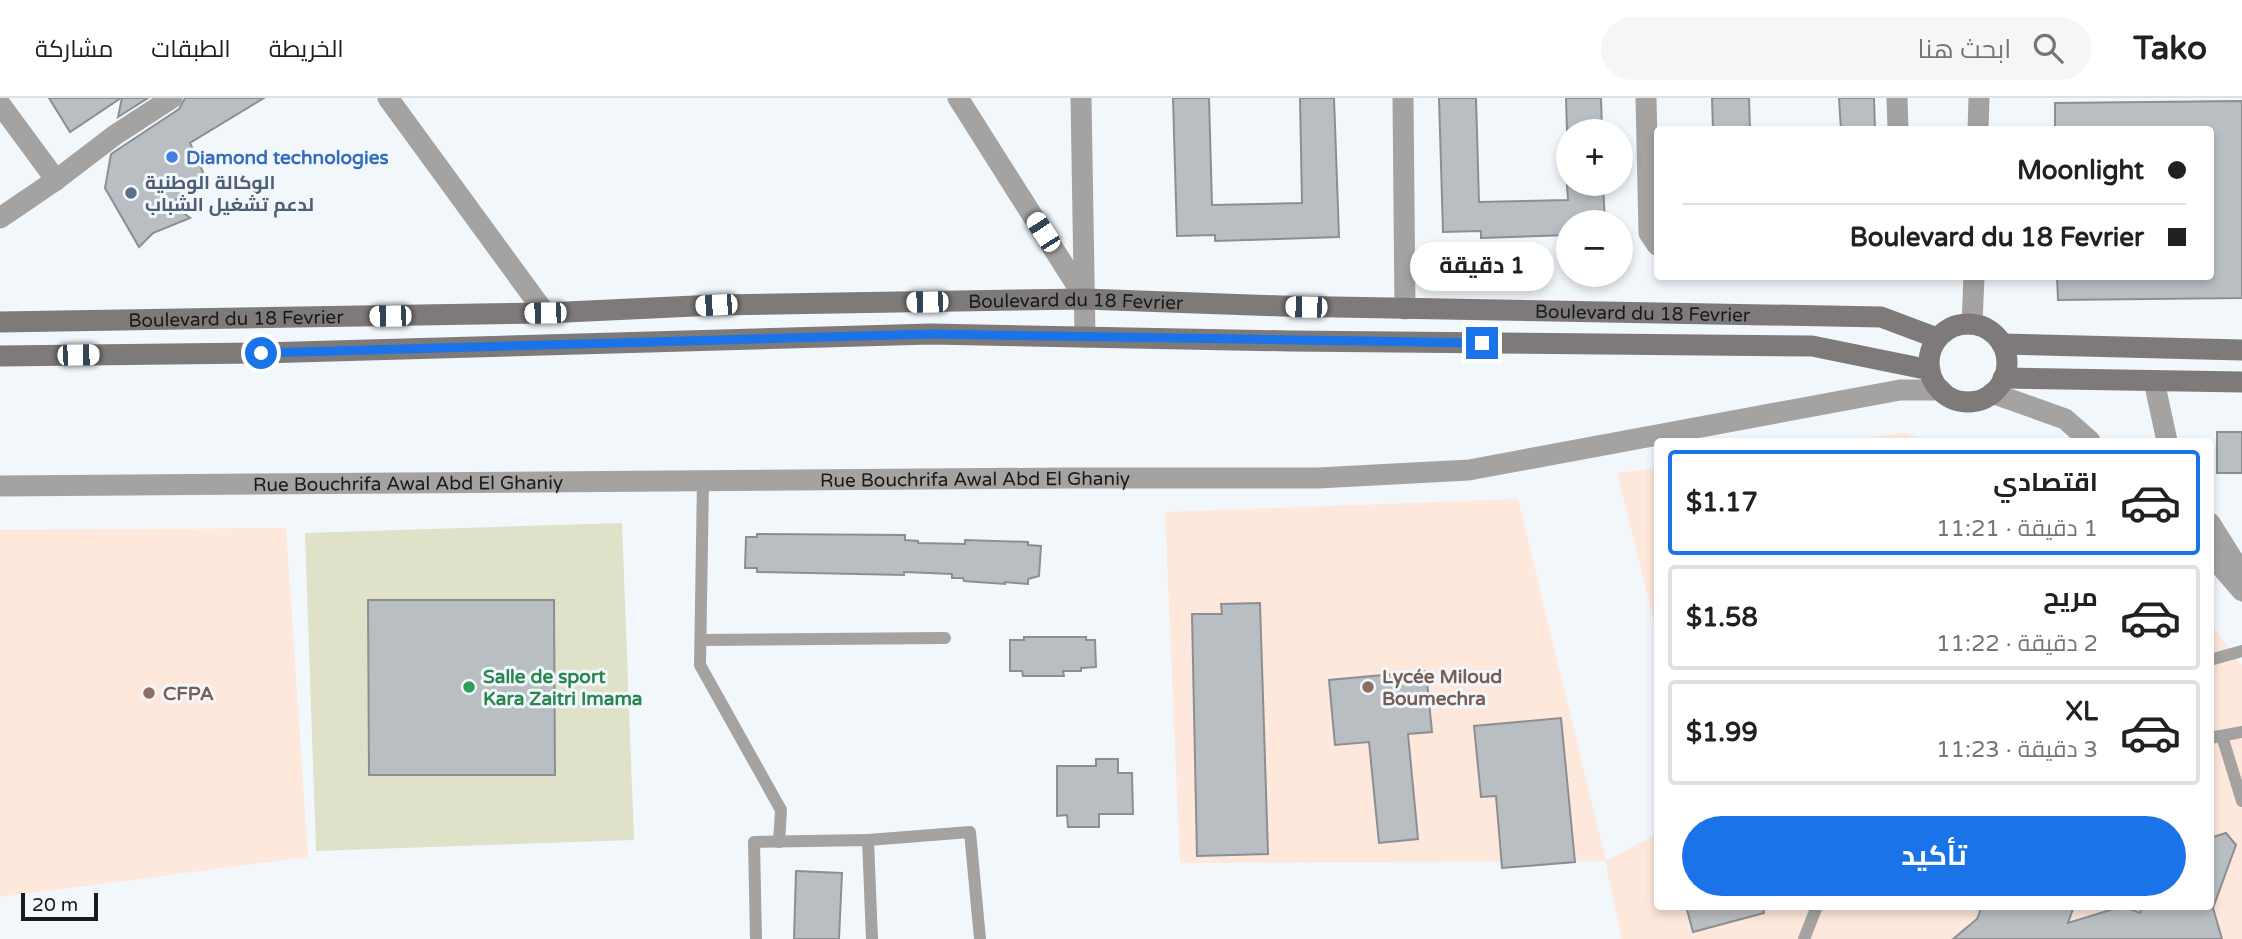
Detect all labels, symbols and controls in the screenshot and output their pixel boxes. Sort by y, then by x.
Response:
search box [1601,17,2091,80]
icon: search [2029,29,2067,67]
text: Tako [2133,29,2207,68]
text: ابحث هنا [1918,34,2011,65]
text: مشاركة [35,35,113,64]
text: الطبقات [151,35,231,64]
text: الخريطة [269,35,344,64]
map controls [1556,119,1633,287]
button: + [1556,119,1633,196]
place label: Diamond technologies [186,147,389,170]
marker: Diamond technologies [164,149,180,165]
text: Moonlight [2017,155,2144,186]
place label: الوكالة الوطنية لدعم تشغيل الشباب [145,172,314,218]
marker: الوكالة الوطنية لدعم تشغيل الشباب [123,185,139,201]
car [1023,209,1064,255]
button: − [1556,210,1633,287]
text: Boulevard du 18 Fevrier [1850,222,2144,253]
callout: 1 دقيقة [1410,242,1554,290]
text: 1 دقيقة [1439,252,1525,280]
street label: Boulevard du 18 Fevrier [968,289,1184,315]
car [906,291,949,313]
car [695,293,738,317]
car [1285,296,1328,318]
street label: Boulevard du 18 Fevrier [1535,301,1751,327]
car [524,302,567,324]
car [369,305,412,327]
street label: Boulevard du 18 Fevrier [128,306,344,332]
route end [1466,327,1498,359]
route start [245,337,277,369]
car [57,344,100,366]
text: اقتصادي [1993,467,2098,498]
street label: Rue Bouchrifa Awal Abd El Ghaniy [820,468,1130,492]
icon: car [2119,471,2182,534]
street label: Rue Bouchrifa Awal Abd El Ghaniy [253,472,563,496]
text: $1.17 [1686,487,1758,518]
text: 1 دقيقة · 11:21 [1936,515,2098,543]
text: مريح [2043,582,2098,613]
icon: car [2119,586,2182,649]
text: $1.58 [1686,602,1758,633]
text: 2 دقيقة · 11:22 [1936,630,2098,658]
place label: Salle de sport Kara Zaitri Imama [483,666,643,710]
place label: Lycée Miloud Boumechra [1382,666,1502,710]
marker: Salle de sport Kara Zaitri Imama [461,679,477,695]
marker: Lycée Miloud Boumechra [1360,679,1376,695]
place label: CFPA [163,683,214,705]
marker: CFPA [141,685,157,701]
text: XL [2066,696,2098,727]
icon: car [2119,701,2182,764]
text: $1.99 [1686,717,1758,748]
text: 3 دقيقة · 11:23 [1936,736,2098,764]
button: تأكيد [1682,816,2186,896]
scale bar [21,890,98,922]
text: 20 m [32,894,78,916]

